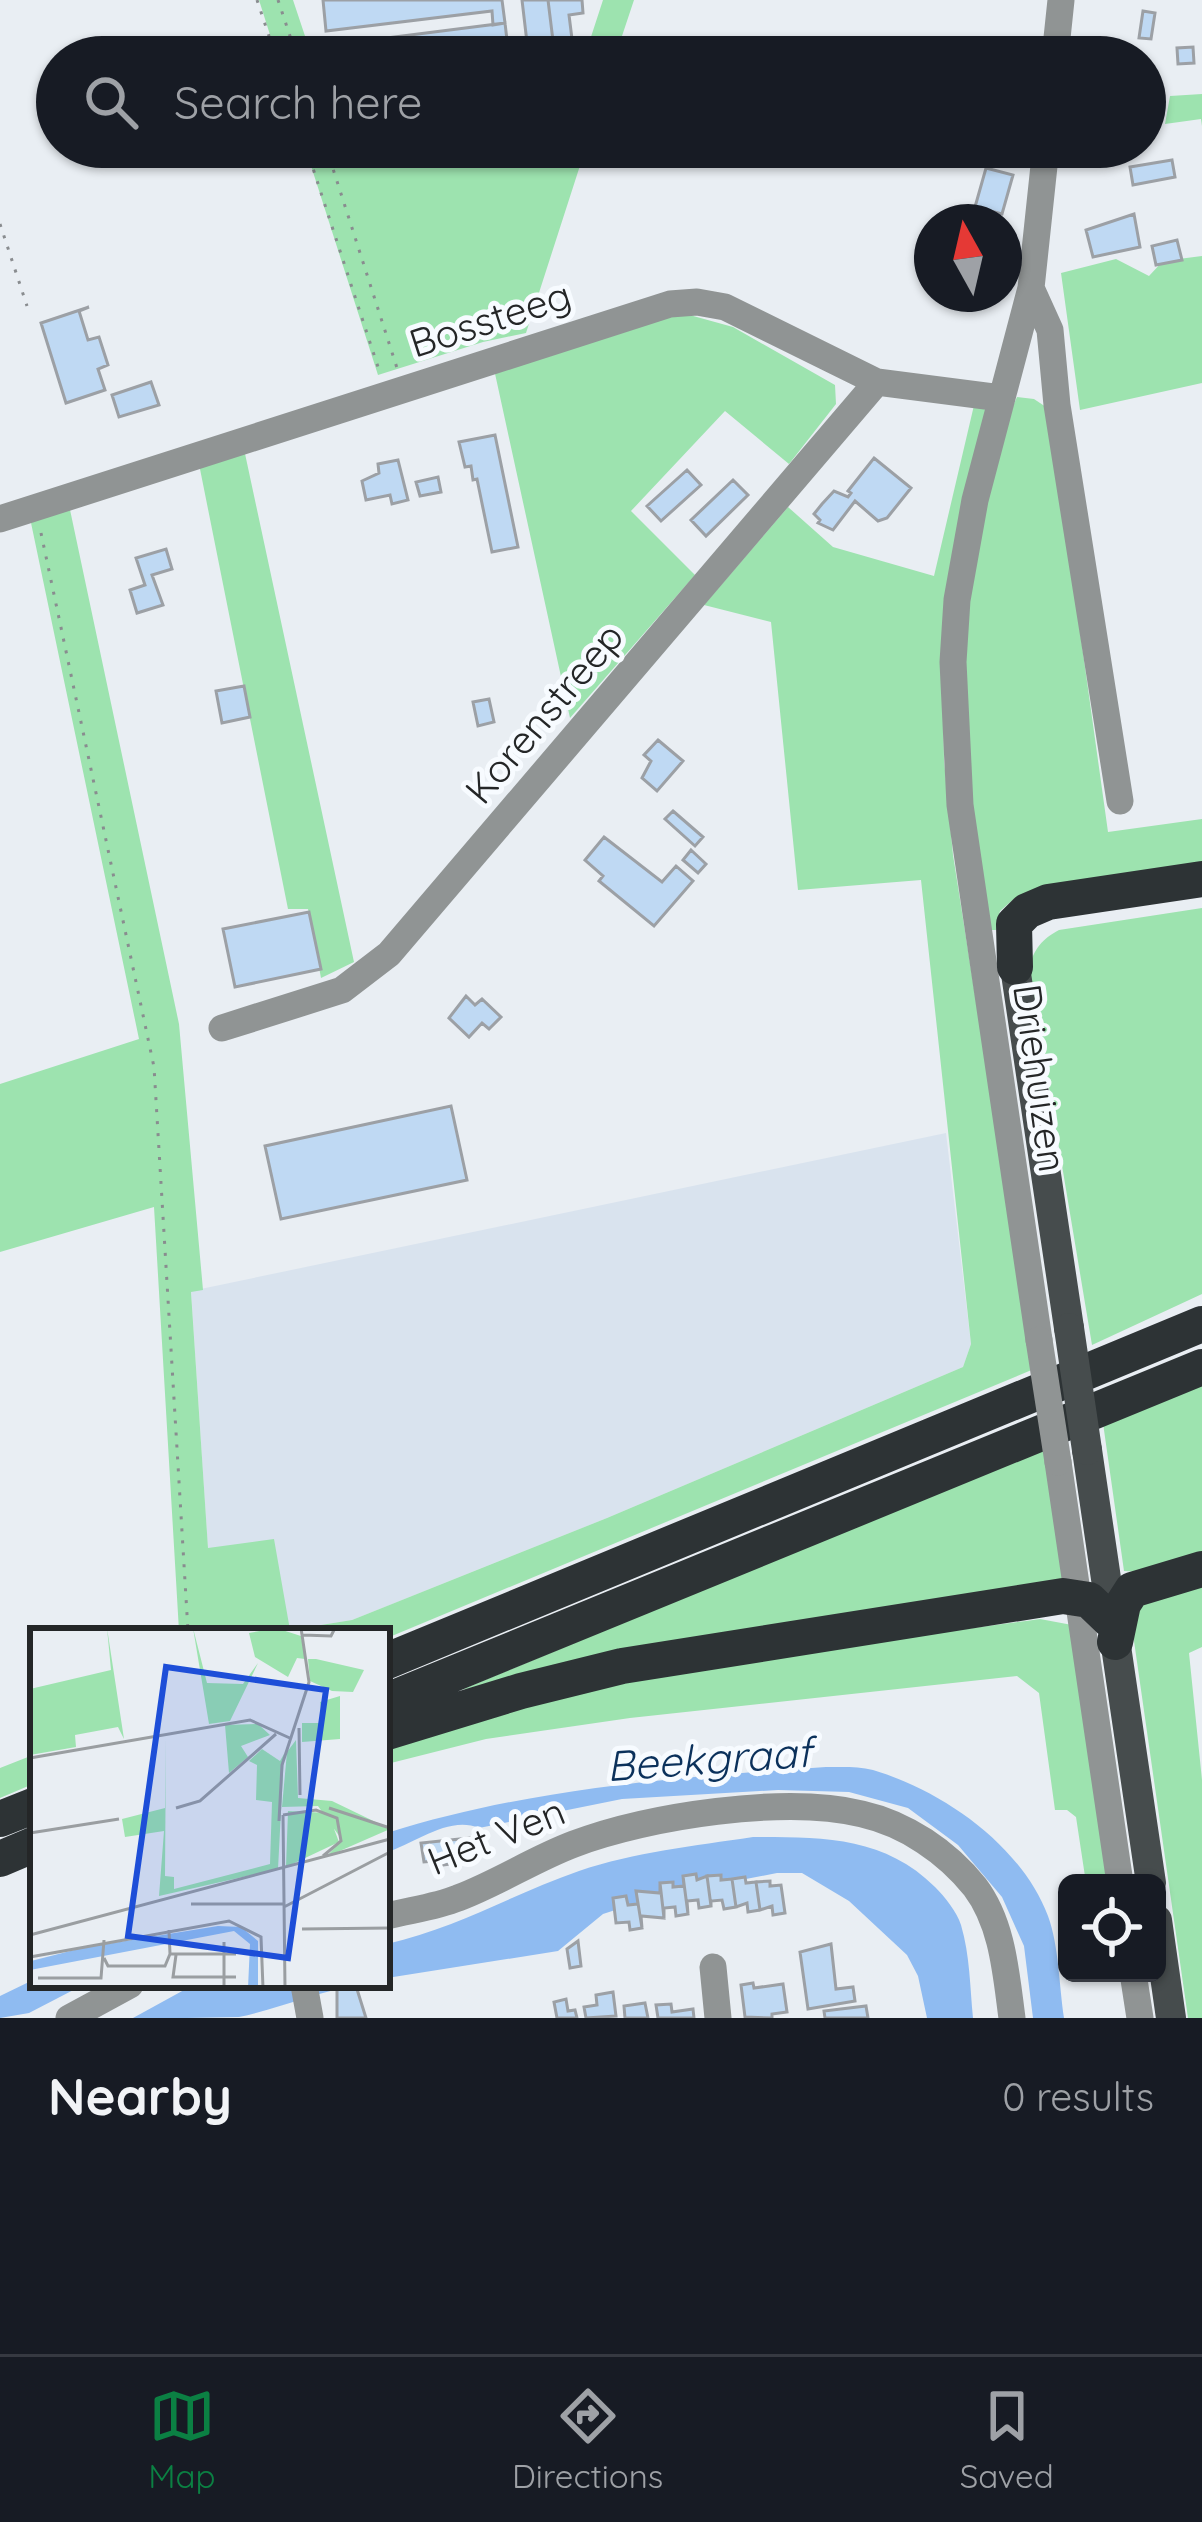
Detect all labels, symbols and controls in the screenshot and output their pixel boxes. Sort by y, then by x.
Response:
search box [36,36,1166,168]
icon: search [78,69,144,135]
text: Search here [174,74,422,130]
north arrow [914,204,1022,312]
street label: Bossteeg [403,269,577,368]
street label: Korenstreep [454,612,633,813]
street label: Driehuizen [1003,981,1078,1175]
inset map [30,1628,390,1988]
water label: Beekgraaf [605,1724,820,1792]
street label: Het Ven [420,1786,572,1885]
map controls [1058,1874,1166,1982]
button: locate [1058,1874,1166,1982]
text: Nearby [48,2064,232,2128]
text: 0 results [1002,2072,1154,2121]
tab: Map [148,2383,216,2496]
tab: Directions [512,2383,663,2496]
tab: Saved [960,2383,1054,2496]

